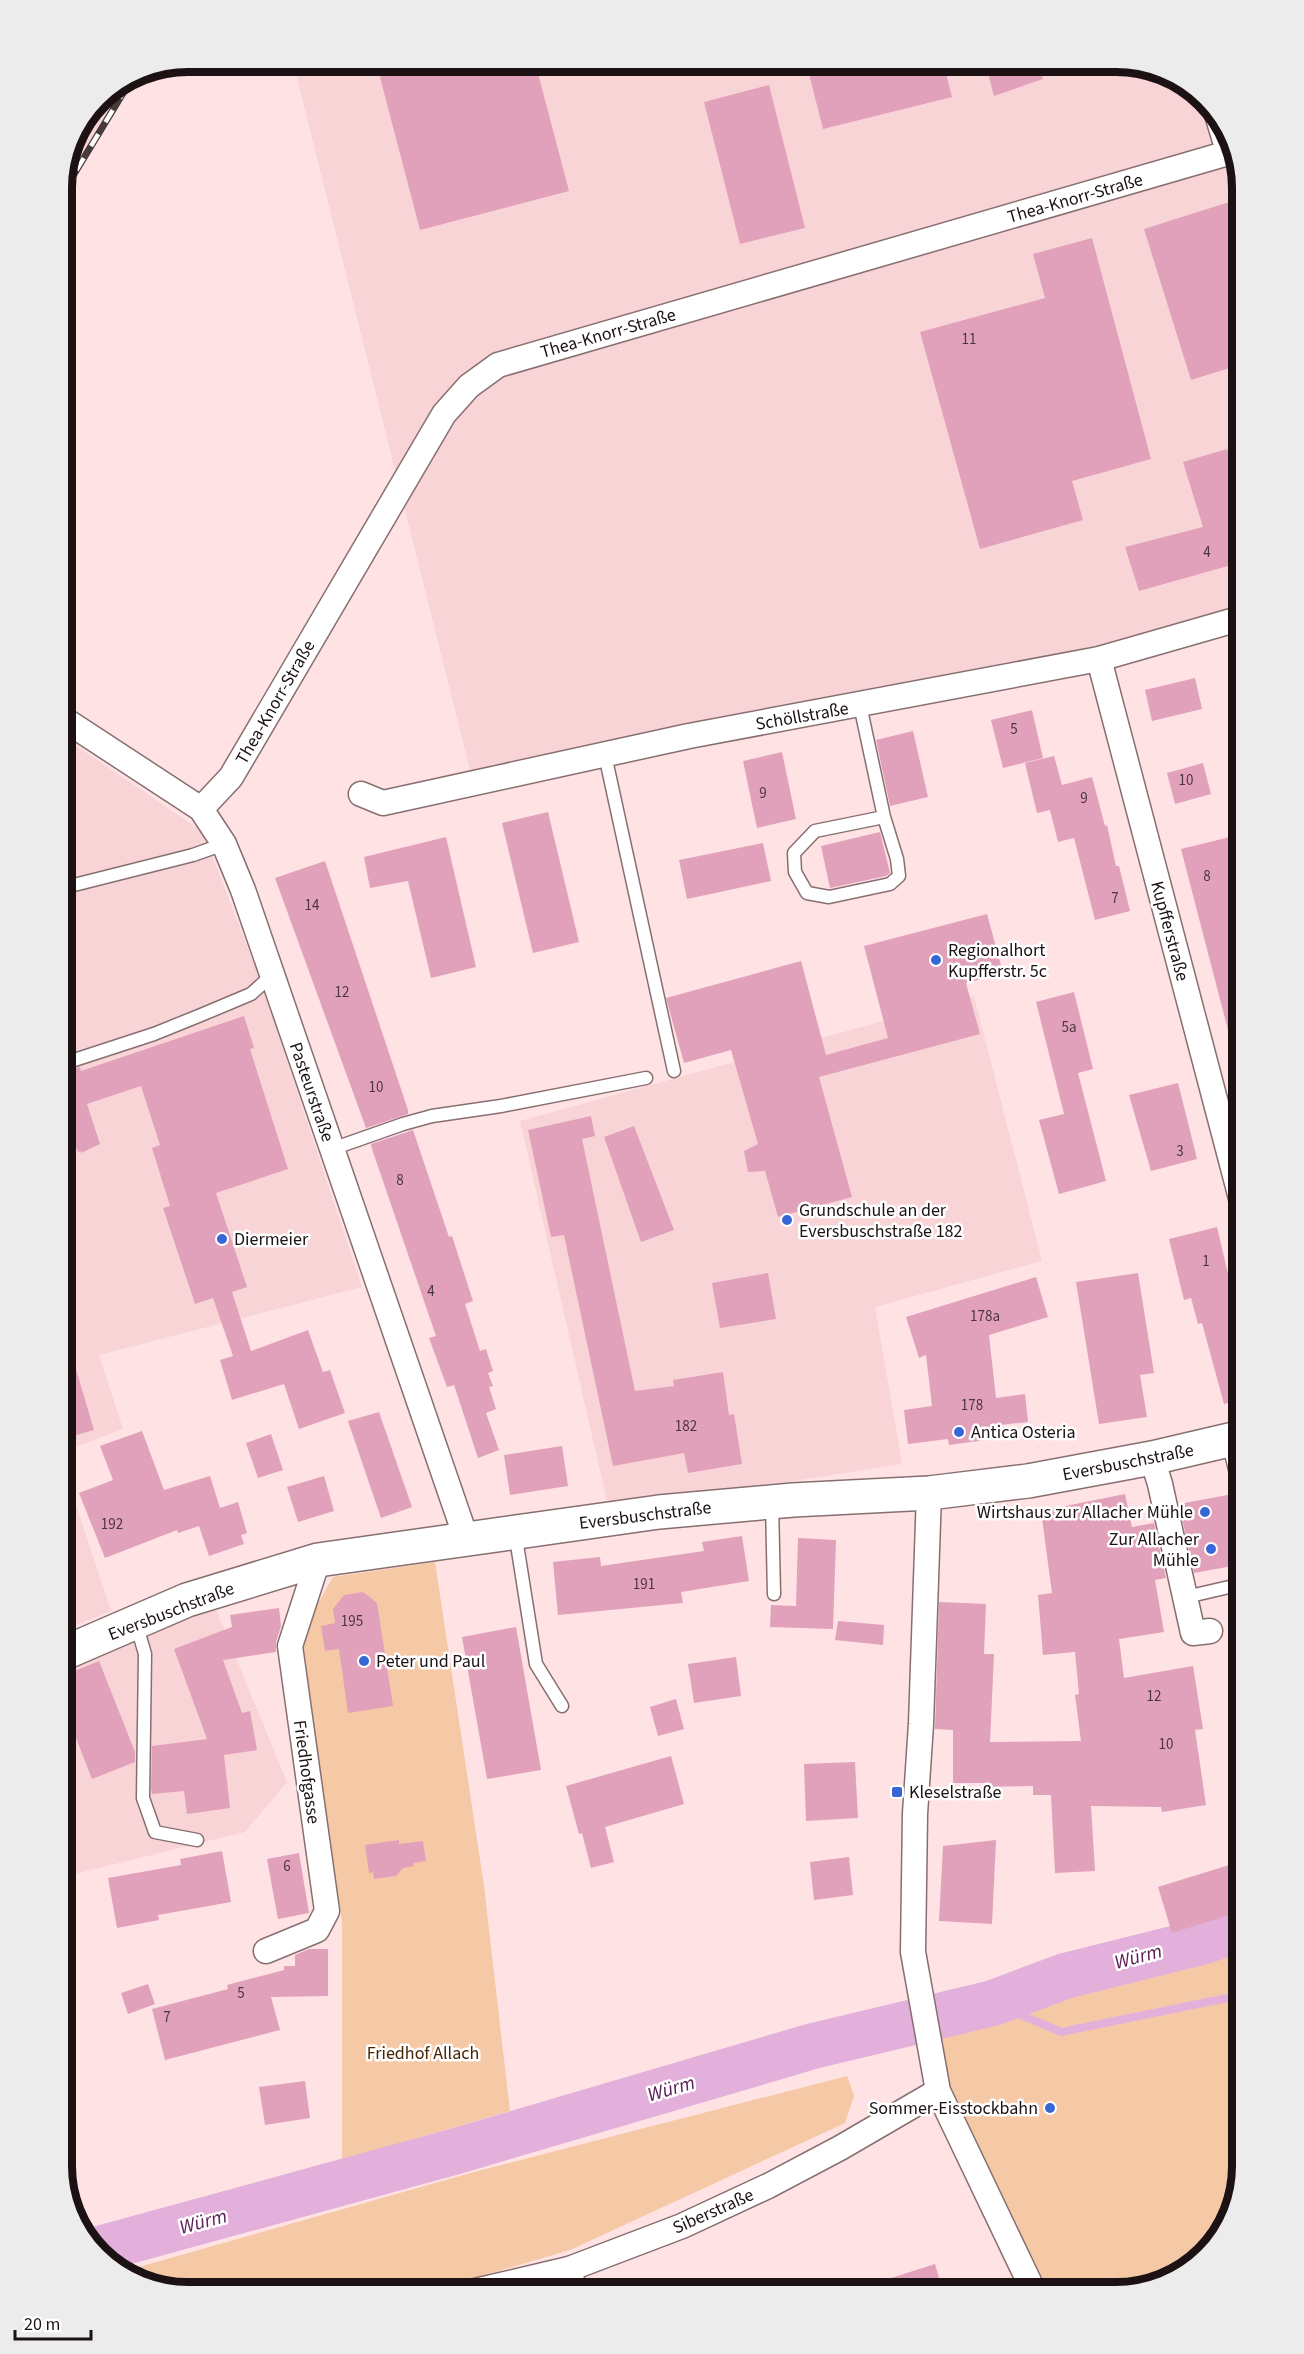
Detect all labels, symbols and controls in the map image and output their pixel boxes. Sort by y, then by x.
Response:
street label: Thea-Knorr-Straße [1005,167,1146,230]
street label: Thea-Knorr-Straße [538,302,679,365]
house number: 11 [962,329,976,350]
house number: 4 [1203,542,1211,563]
street label: Thea-Knorr-Straße [230,635,321,769]
street label: Schöllstraße [754,696,851,737]
house number: 5 [1010,719,1018,740]
house number: 10 [1179,770,1193,791]
house number: 9 [759,783,767,804]
house number: 9 [1080,788,1088,809]
house number: 8 [1203,866,1211,887]
street label: Kupfferstraße [1144,878,1195,984]
house number: 7 [1111,888,1119,909]
house number: 14 [305,895,320,916]
place label: Regionalhort Kupfferstr. 5c [948,938,1047,984]
marker: Regionalhort Kupfferstr. 5c [929,953,943,967]
house number: 12 [335,982,349,1003]
house number: 5a [1061,1017,1077,1038]
street label: Pasteurstraße [283,1039,340,1145]
house number: 10 [369,1077,383,1098]
house number: 3 [1176,1141,1184,1162]
house number: 8 [396,1170,404,1191]
place label: Grundschule an der Eversbuschstraße 182 [799,1198,963,1244]
marker: Grundschule an der Eversbuschstraße 182 [780,1213,794,1227]
place label: Diermeier [234,1227,309,1252]
marker: Diermeier [215,1232,229,1246]
house number: 1 [1202,1251,1210,1272]
house number: 4 [427,1281,435,1302]
house number: 178a [970,1306,1000,1327]
house number: 178 [961,1395,983,1416]
house number: 182 [675,1416,697,1437]
place label: Antica Osteria [971,1420,1075,1445]
marker: Antica Osteria [952,1425,966,1439]
street label: Eversbuschstraße [1060,1438,1196,1487]
street label: Eversbuschstraße [578,1495,713,1536]
place label: Wirtshaus zur Allacher Mühle [977,1500,1193,1525]
marker: Wirtshaus zur Allacher Mühle [1198,1505,1212,1519]
house number: 192 [101,1514,123,1535]
place label: Zur Allacher Mühle [1109,1527,1200,1573]
marker: Zur Allacher Mühle [1204,1542,1218,1556]
house number: 191 [633,1574,655,1595]
street label: Eversbuschstraße [105,1576,238,1647]
house number: 195 [341,1611,363,1632]
place label: Peter und Paul [376,1649,485,1674]
marker: Peter und Paul [357,1654,371,1668]
house number: 12 [1147,1686,1161,1707]
street label: Friedhofgasse [287,1719,326,1826]
house number: 10 [1159,1734,1173,1755]
place label: Kleselstraße [909,1780,1002,1805]
marker: Kleselstraße [890,1785,904,1799]
house number: 6 [283,1856,291,1877]
water label: Würm [1111,1937,1165,1977]
house number: 5 [237,1983,245,2004]
house number: 7 [163,2007,171,2028]
park label: Friedhof Allach [367,2041,479,2066]
water label: Würm [644,2069,698,2109]
place label: Sommer-Eisstockbahn [869,2096,1038,2121]
marker: Sommer-Eisstockbahn [1043,2101,1057,2115]
street label: Siberstraße [669,2182,758,2240]
water label: Würm [176,2202,230,2242]
scale bar [15,2303,92,2341]
text: 20 m [24,2312,60,2337]

